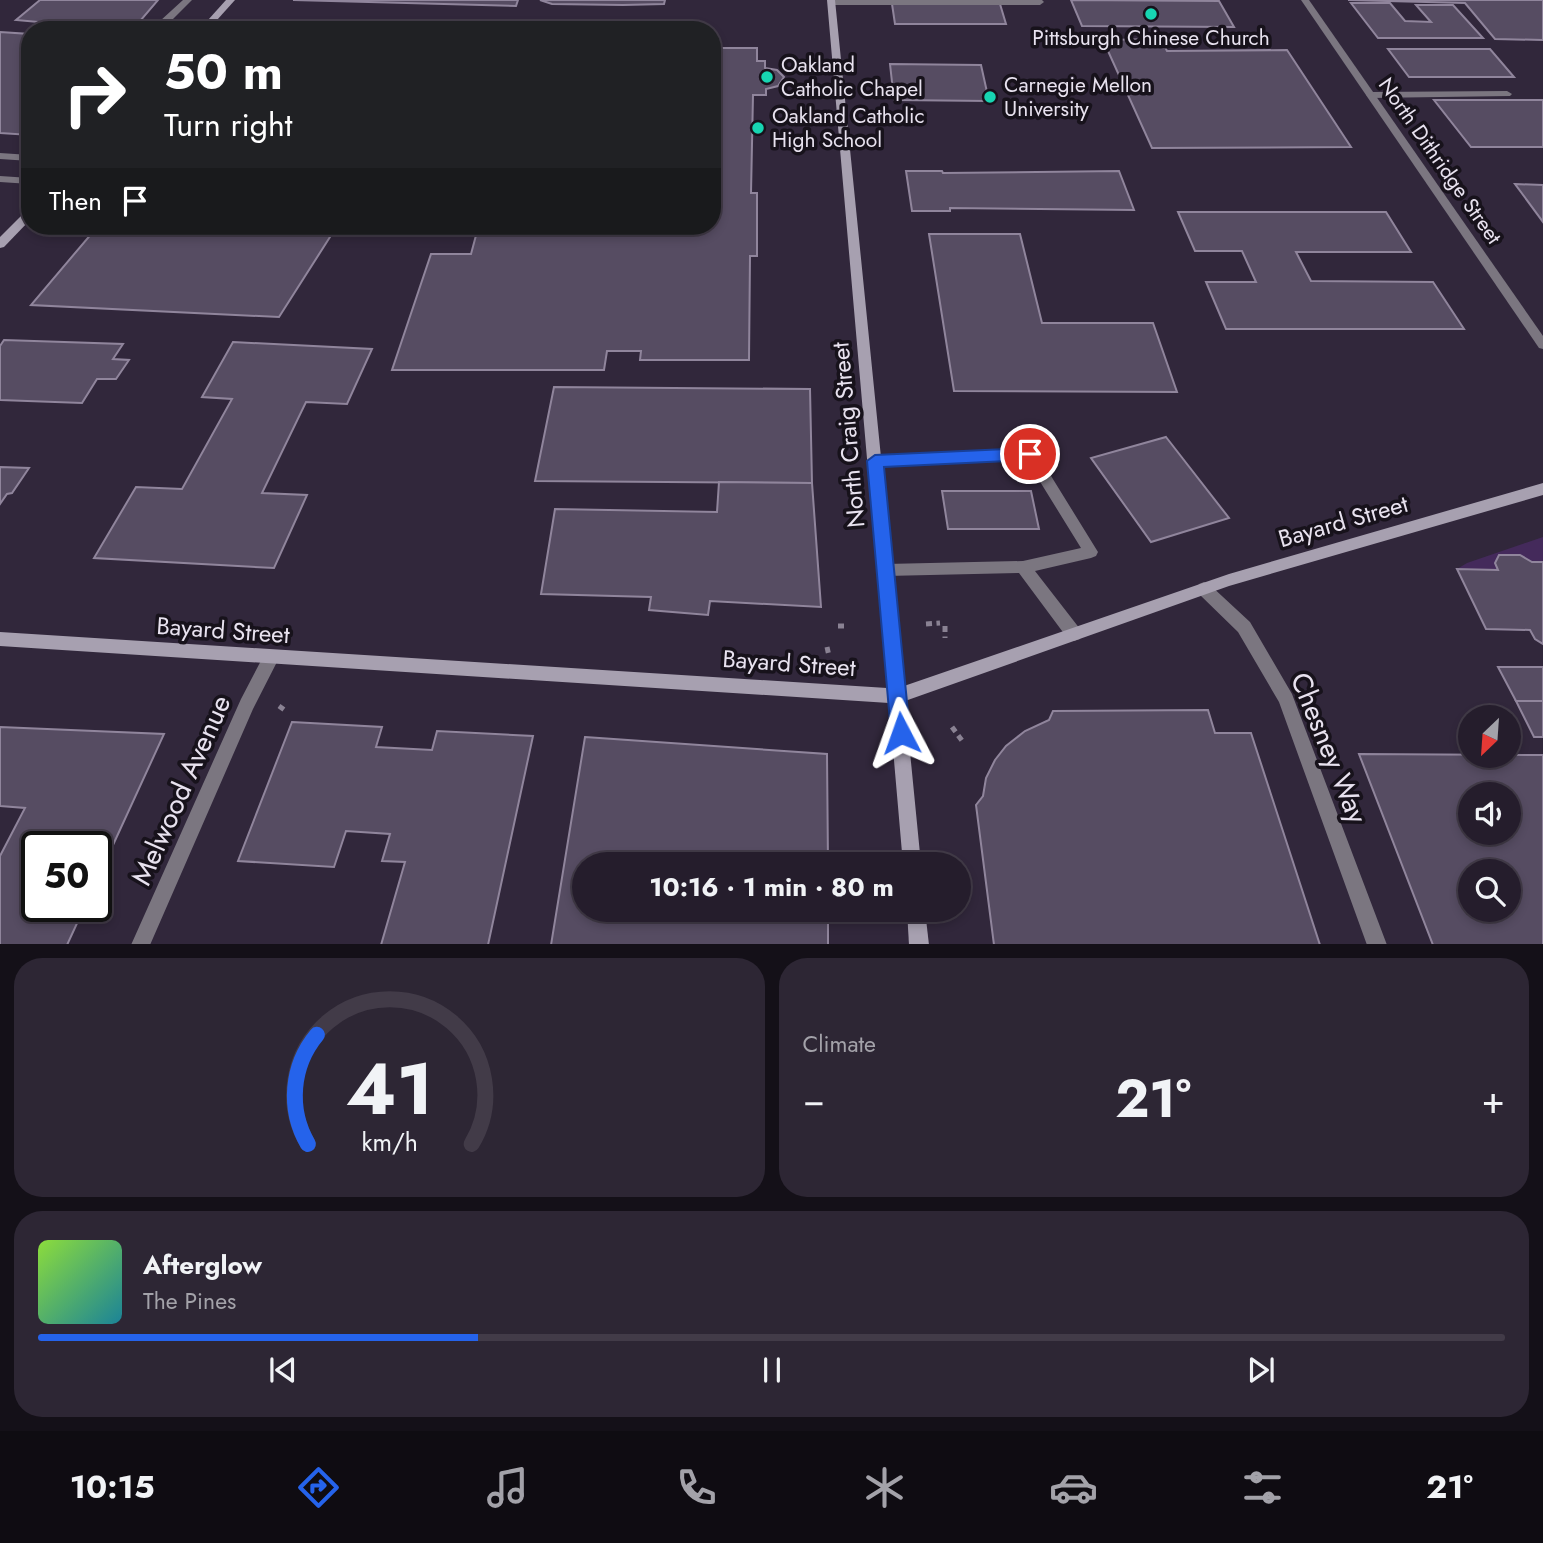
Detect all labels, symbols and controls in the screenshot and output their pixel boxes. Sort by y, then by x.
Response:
marker: Pittsburgh Chinese Church [1143,6,1159,22]
place label: Pittsburgh Chinese Church [1032,23,1270,53]
text: 50 m [164,37,283,107]
icon: right [49,49,140,140]
place label: Oakland Catholic Chapel [781,50,923,104]
marker: Oakland Catholic Chapel [759,69,775,85]
place label: Carnegie Mellon University [1004,70,1152,124]
street label: North Dithridge Street [1371,72,1509,250]
marker: Carnegie Mellon University [982,89,998,105]
place label: Oakland Catholic High School [772,101,925,155]
text: Turn right [164,102,293,148]
marker: Oakland Catholic High School [750,120,766,136]
text: Then [49,182,102,220]
icon: arrive [116,182,154,220]
street label: North Craig Street [822,341,874,529]
pin [1000,424,1060,484]
icon: arrive [1011,435,1049,473]
street label: Bayard Street [1274,486,1412,556]
street label: Bayard Street [155,608,291,652]
street label: Bayard Street [721,641,857,685]
street label: Chesney Way [1280,666,1378,830]
street label: Melwood Avenue [121,688,241,892]
position arrow [864,696,938,770]
north arrow [1458,705,1521,768]
map controls [1458,705,1521,922]
button: sound [1458,782,1521,845]
speed limit sign: 50 [21,831,112,922]
button: search [1458,859,1521,922]
text: 10:16 · 1 min · 80 m [649,868,894,906]
text: Climate [803,1027,876,1061]
text: 41 [345,1036,433,1141]
text: 21° [1115,1061,1191,1137]
text: − [803,1072,825,1127]
text: + [1482,1072,1505,1127]
text: km/h [361,1123,418,1159]
text: Afterglow [143,1246,262,1284]
text: The Pines [143,1284,236,1318]
icon: previous [264,1351,302,1389]
icon: pause [753,1351,791,1389]
icon: next [1242,1351,1280,1389]
icon: directions [294,1463,343,1512]
icon: music [483,1463,532,1512]
icon: phone [672,1463,721,1512]
icon: climate [860,1463,909,1512]
icon: car [1049,1463,1098,1512]
icon: filters [1238,1463,1287,1512]
text: 10:15 [70,1464,155,1510]
text: 21° [1426,1464,1473,1510]

